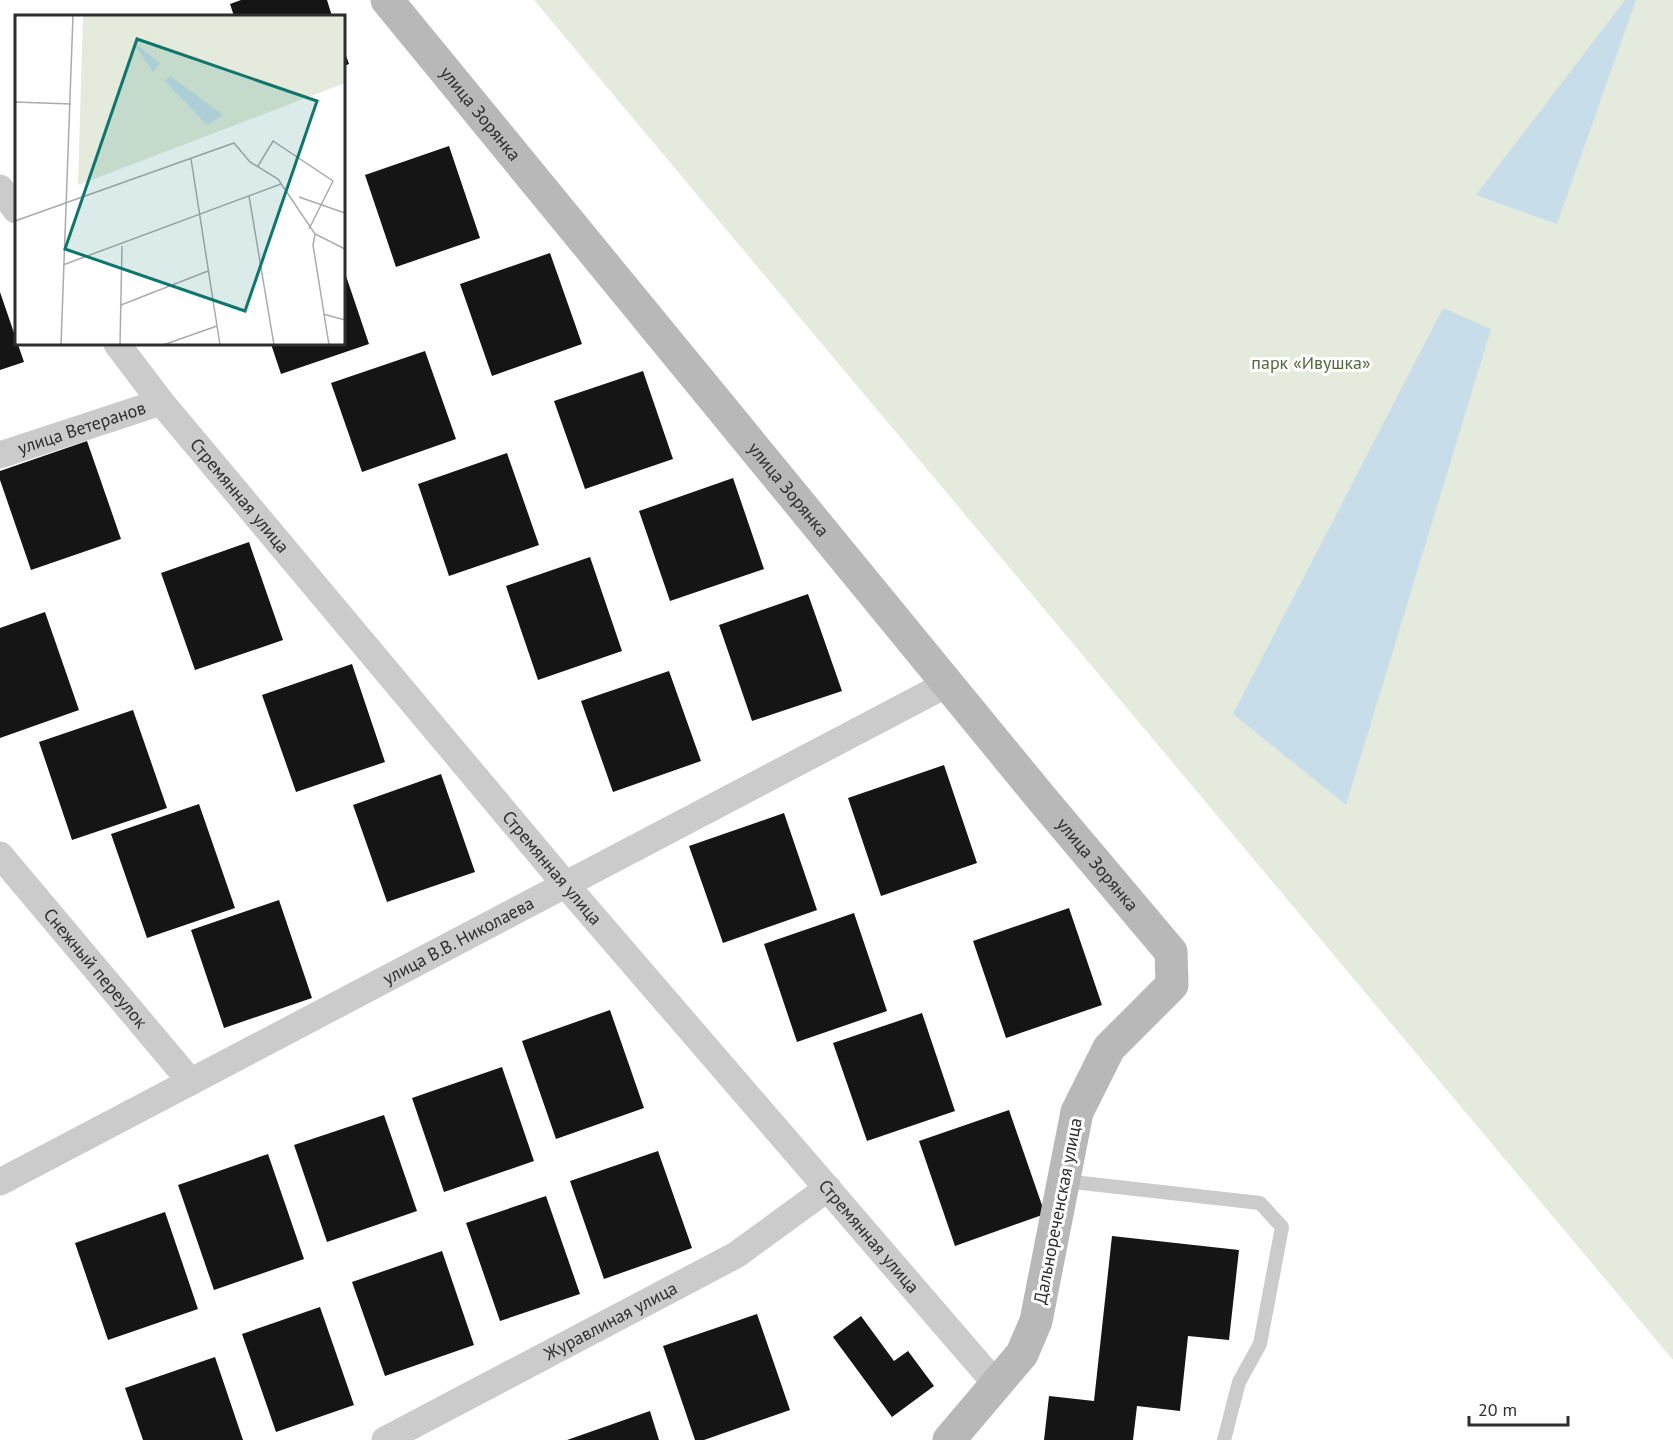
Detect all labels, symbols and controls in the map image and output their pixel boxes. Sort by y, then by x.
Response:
inset map [15,15,345,345]
street label: улица Зорянка [435,61,526,165]
park label: парк «Ивушка» [1251,351,1371,374]
street label: улица Ветеранов [15,396,149,459]
street label: Стремянная улица [185,433,295,558]
street label: улица Зорянка [743,437,834,541]
street label: Стремянная улица [497,806,607,930]
street label: улица Зорянка [1052,813,1144,916]
street label: улица В.В. Николаева [379,891,538,990]
street label: Снежный переулок [39,903,153,1033]
street label: Дальнореченская улица [1028,1116,1087,1306]
street label: Стремянная улица [814,1174,925,1298]
street label: Журавлиная улица [539,1276,681,1366]
scale bar [1469,1389,1568,1427]
text: 20 m [1478,1398,1517,1421]

